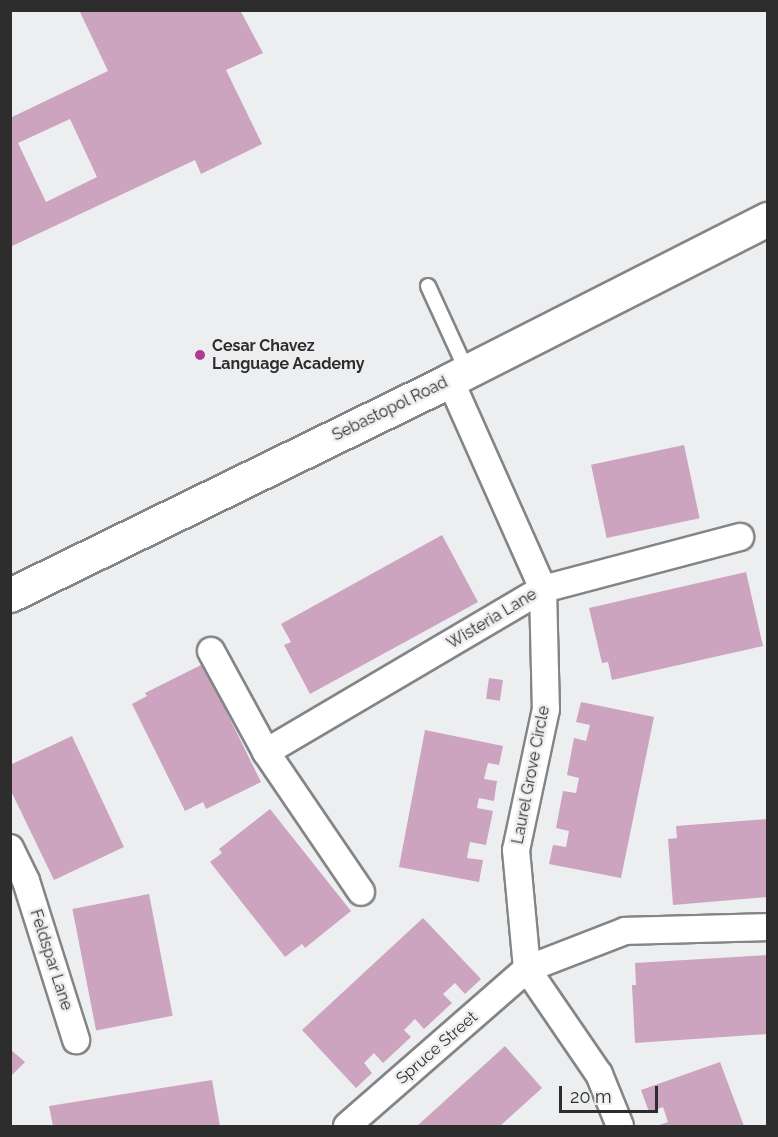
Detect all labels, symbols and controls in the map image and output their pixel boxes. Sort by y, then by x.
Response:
place label: Cesar Chavez Language Academy [212,336,365,374]
marker: Cesar Chavez Language Academy [193,348,207,362]
street label: Sebastopol Road [329,373,451,445]
street label: Wisteria Lane [444,585,540,653]
street label: Laurel Grove Circle [508,704,554,846]
street label: Feldspar Lane [26,907,76,1013]
street label: Spruce Street [392,1008,482,1088]
scale bar [562,1074,661,1112]
text: 20 m [570,1086,612,1107]

